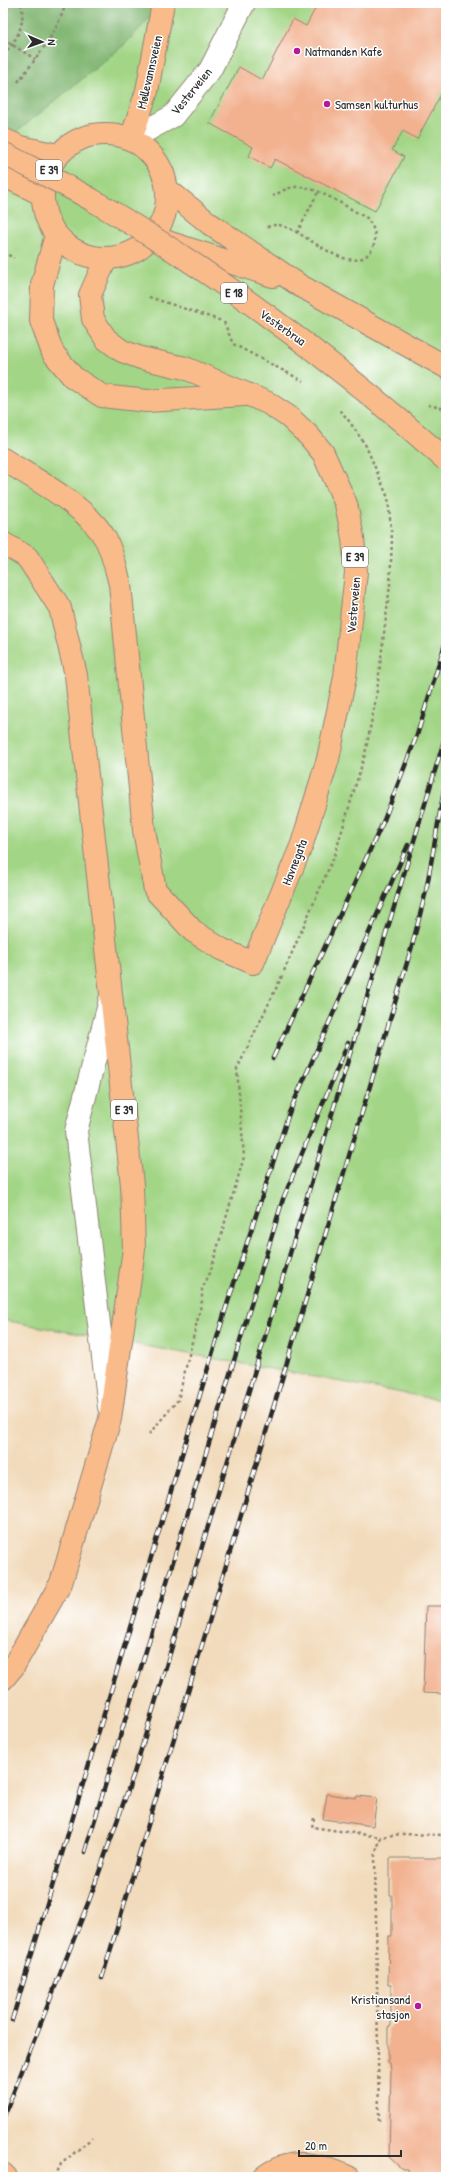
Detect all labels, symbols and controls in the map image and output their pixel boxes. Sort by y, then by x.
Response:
north arrow [22,22,62,62]
street label: Møllevannsveien [132,33,166,111]
text: N [45,39,59,46]
place label: Natmanden Kafe [305,42,382,60]
marker: Natmanden Kafe [292,46,302,56]
street label: Vesterveien [166,63,216,119]
place label: Samsen kulturhus [335,95,418,113]
marker: Samsen kulturhus [322,99,332,109]
road number: E 39 [36,160,62,180]
road number: E 18 [221,283,247,303]
street label: Vesterbrua [256,304,310,350]
road number: E 39 [342,547,368,567]
street label: Vesterveien [342,576,364,634]
street label: Havnegata [277,836,311,888]
road number: E 39 [111,1100,137,1120]
place label: Kristiansand stasjon [351,1990,410,2023]
marker: Kristiansand stasjon [413,2001,423,2011]
scale bar [299,2132,401,2158]
text: 20 m [305,2137,327,2154]

